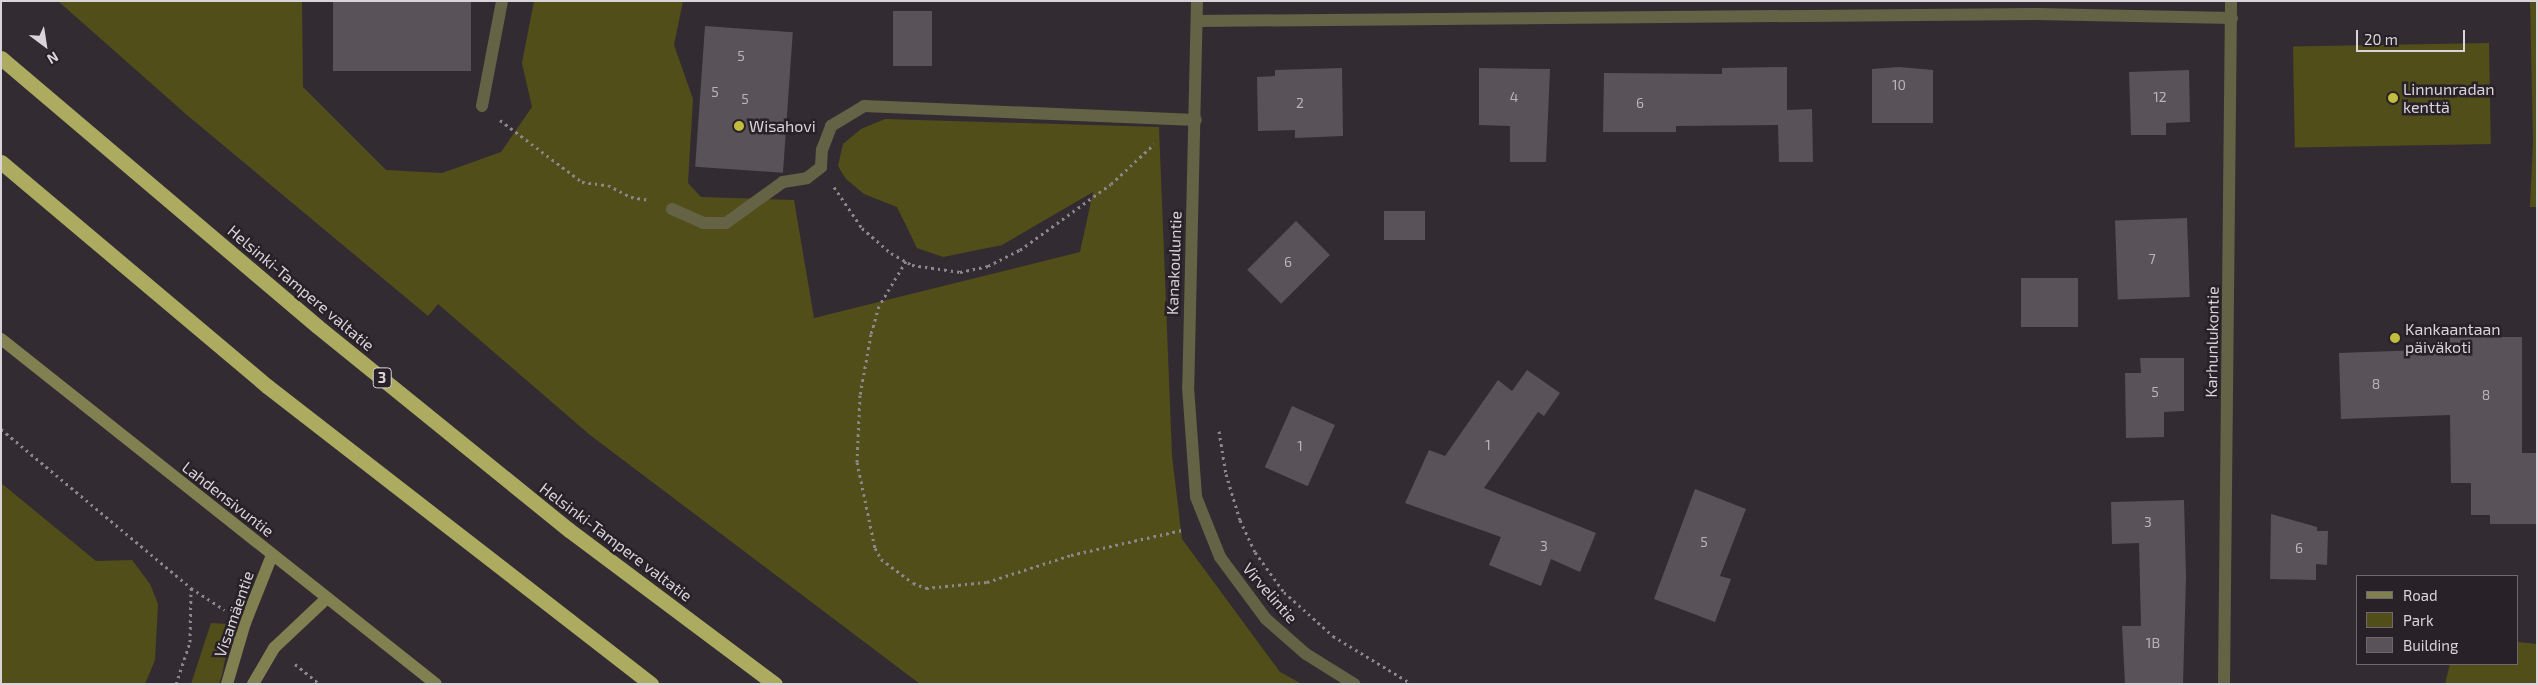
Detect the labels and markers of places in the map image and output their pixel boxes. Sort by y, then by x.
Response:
place label: Linnunradan kenttä [2403,79,2495,117]
marker: Linnunradan kenttä [2387,92,2399,104]
place label: Wisahovi [749,116,816,136]
marker: Wisahovi [733,120,745,132]
place label: Kankaantaan päiväkoti [2405,319,2501,357]
marker: Kankaantaan päiväkoti [2389,332,2401,344]

